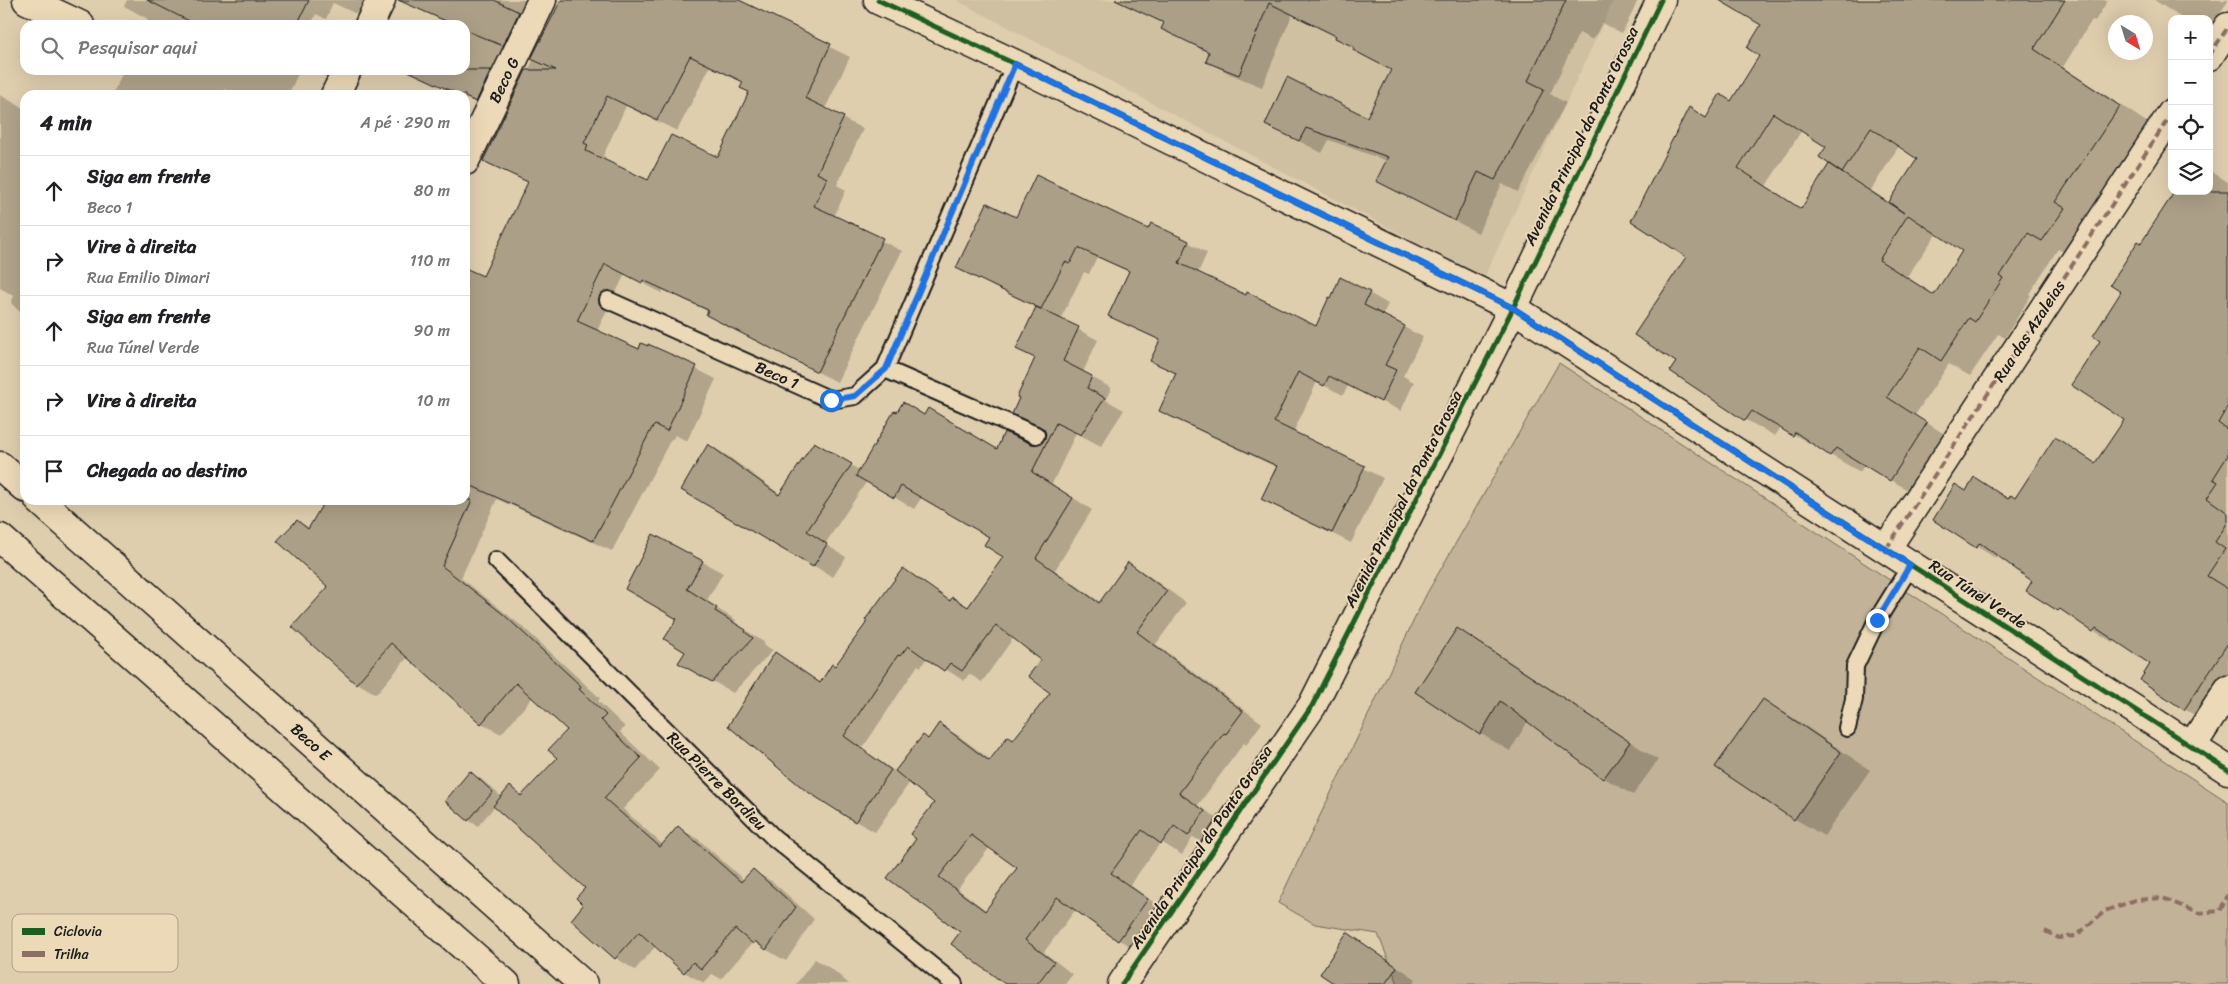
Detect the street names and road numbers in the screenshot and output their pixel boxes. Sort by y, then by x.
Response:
street label: Avenida Principal da Ponta Grossa [1515,21,1647,251]
street label: Beco G [480,52,528,108]
street label: Rua das Azaleias [1985,273,2073,388]
street label: Beco 1 [750,353,804,398]
street label: Avenida Principal da Ponta Grossa [1335,384,1471,614]
street label: Rua Túnel Verde [1923,551,2033,637]
street label: Beco E [284,715,339,769]
street label: Rua Pierre Bordieu [660,724,774,838]
street label: Avenida Principal da Ponta Grossa [1121,738,1281,956]

